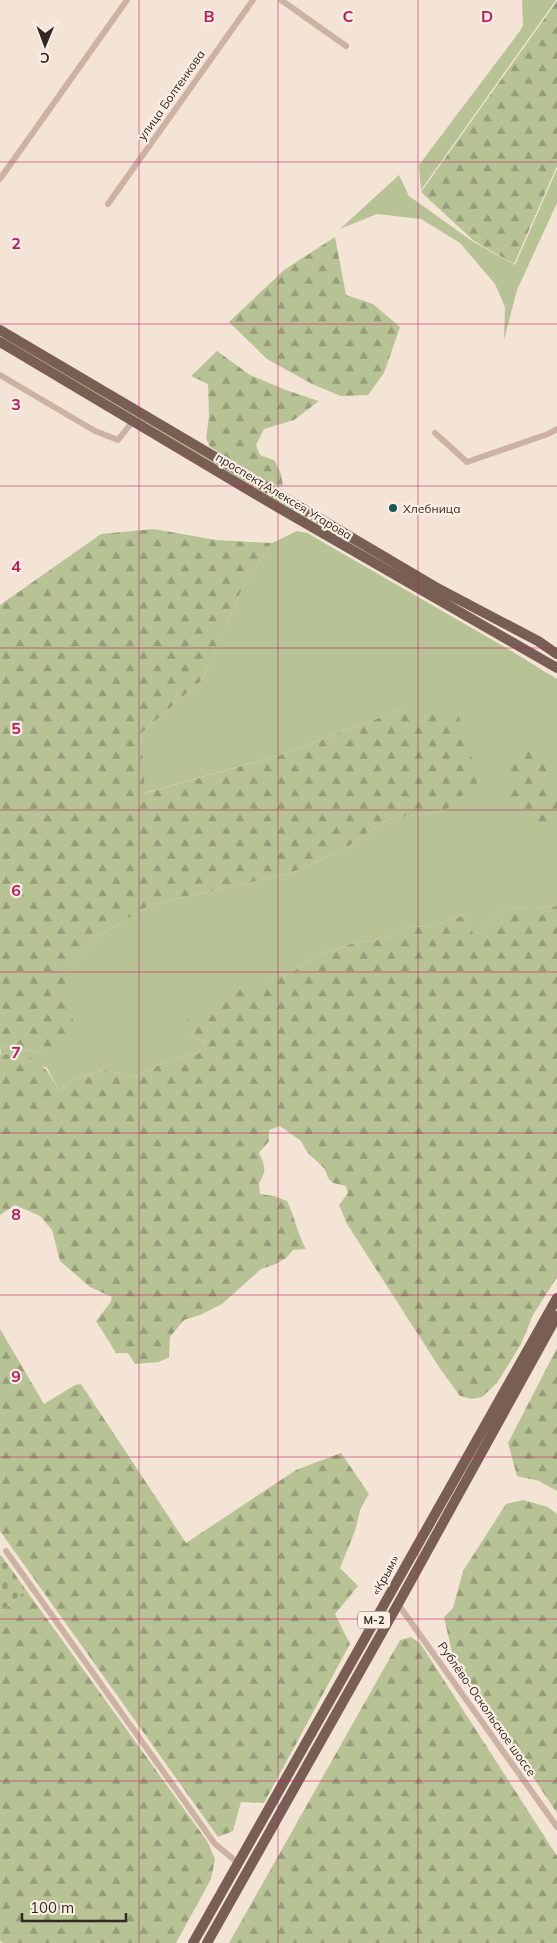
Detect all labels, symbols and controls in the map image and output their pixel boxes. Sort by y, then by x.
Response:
text: B [203,6,215,26]
text: C [343,6,354,26]
text: D [481,6,493,26]
north arrow [20,20,70,70]
street label: улица Болтенкова [134,47,208,143]
text: С [40,49,50,67]
text: 2 [11,233,21,253]
text: 3 [11,394,21,414]
street label: проспект Алексея Угарова [213,449,355,543]
place label: Хлебница [403,501,460,516]
marker: Хлебница [387,502,399,514]
text: 4 [11,556,21,576]
text: 5 [11,718,21,738]
text: 6 [11,880,21,900]
text: 7 [11,1042,21,1062]
text: 8 [11,1204,21,1224]
text: 9 [11,1366,21,1386]
street label: «Крым» [368,1552,402,1597]
road number: М-2 [358,1612,390,1628]
street label: Рублёво-Оскольское шоссе [435,1639,539,1779]
scale bar [22,1890,126,1922]
text: 100 m [30,1898,74,1917]

